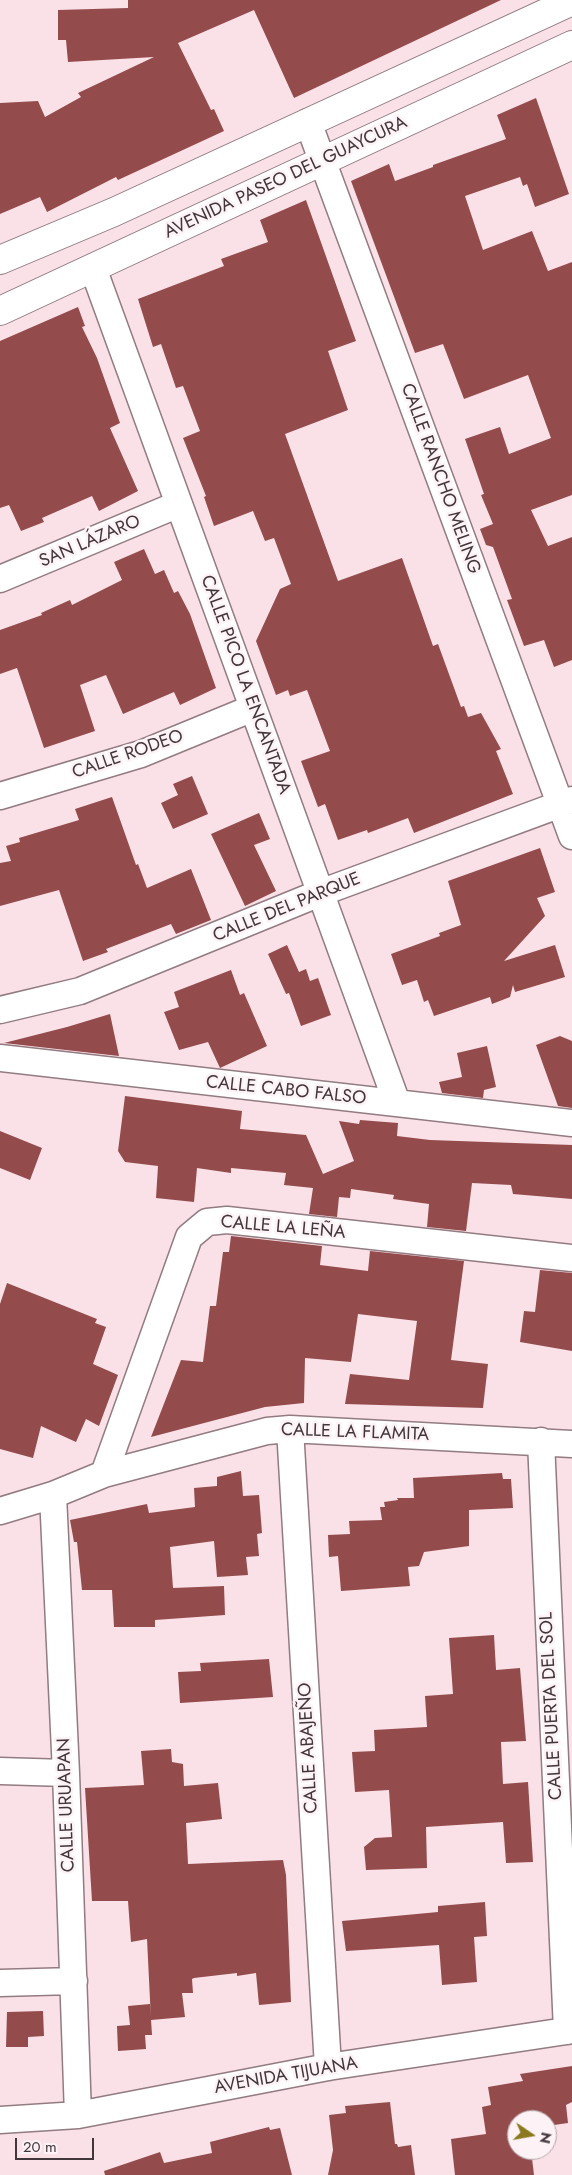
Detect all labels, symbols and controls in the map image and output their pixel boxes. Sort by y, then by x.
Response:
street label: AVENIDA PASEO DEL GUAYCURA [161,112,411,244]
street label: CALLE RANCHO MELING [395,381,485,577]
street label: SAN LÁZARO [36,511,144,573]
street label: CALLE PICO LA ENCANTADA [195,573,295,797]
street label: CALLE RODEO [70,726,186,784]
street label: CALLE DEL PARQUE [210,869,364,947]
street label: CALLE CABO FALSO [205,1072,367,1110]
street label: CALLE LA LEÑA [220,1212,346,1244]
street label: CALLE LA FLAMITA [281,1420,429,1446]
street label: CALLE PUERTA DEL SOL [536,1611,568,1801]
street label: CALLE ABAJEÑO [295,1682,323,1814]
street label: CALLE URUAPAN [54,1737,80,1873]
street label: AVENIDA TIJUANA [213,2053,359,2099]
north arrow [507,2110,557,2160]
scale bar [18,2128,96,2160]
text: N [535,2130,557,2145]
text: 20 m [23,2136,57,2158]

